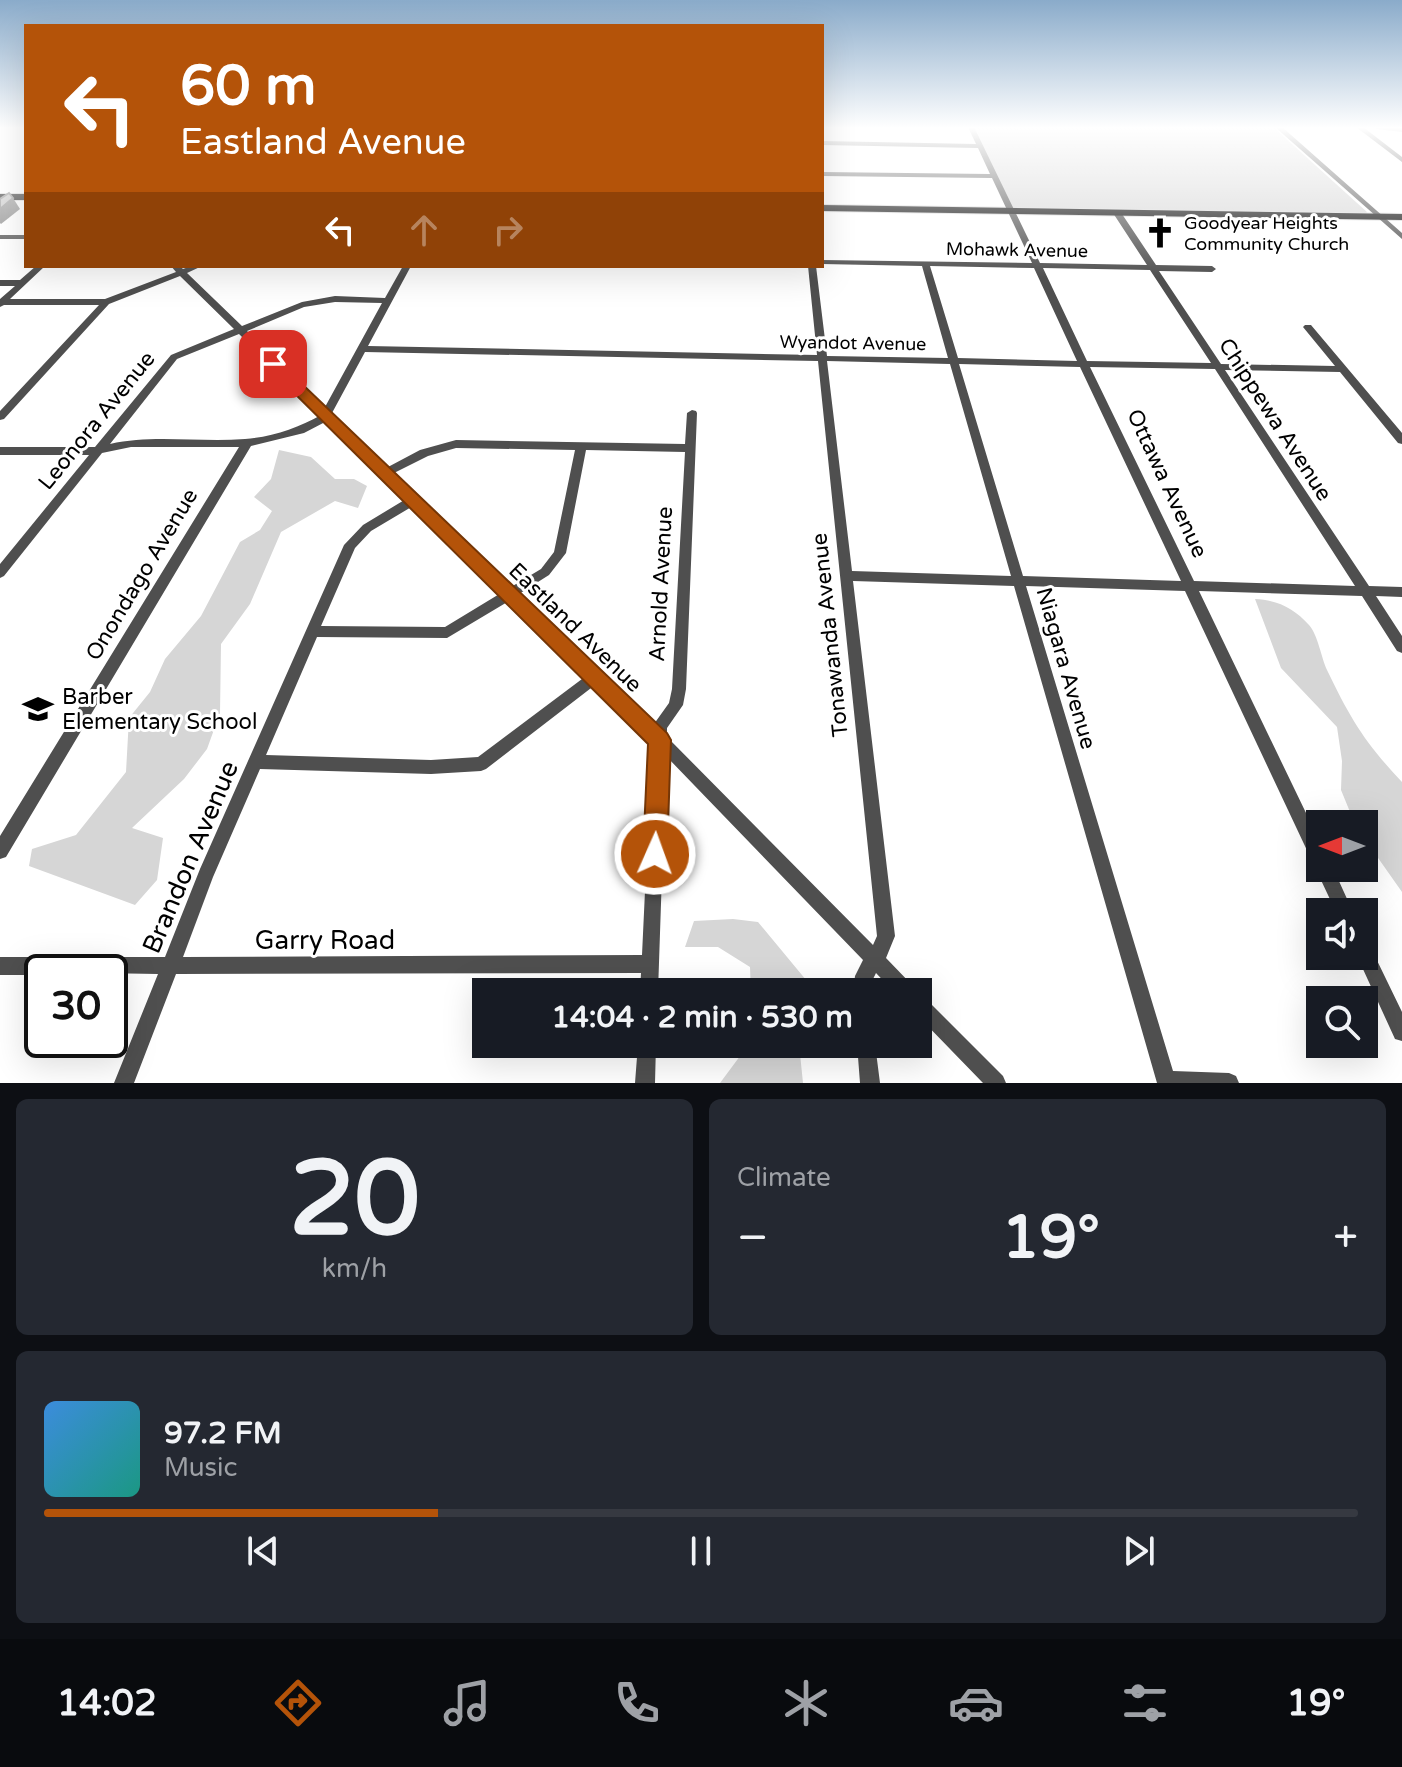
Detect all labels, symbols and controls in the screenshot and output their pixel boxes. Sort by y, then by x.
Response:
text: 60 m [180,53,316,120]
icon: left [48,56,152,160]
text: Eastland Avenue [180,121,466,164]
icon: left [318,208,362,252]
icon: ahead [402,208,446,252]
icon: right [486,208,530,252]
place label: Goodyear Heights Community Church [1184,212,1349,255]
church icon: Goodyear Heights Community Church [1143,216,1177,250]
street label: Mohawk Avenue [946,238,1088,262]
pin [239,330,307,398]
street label: Wyandot Avenue [779,331,927,355]
street label: Chippewa Avenue [1213,333,1337,506]
icon: arrive [251,342,295,386]
street label: Leonora Avenue [33,346,161,495]
street label: Ottawa Avenue [1121,405,1213,562]
street label: Onondago Avenue [80,484,203,665]
street label: Arnold Avenue [644,506,678,662]
street label: Tonawanda Avenue [806,532,854,738]
street label: Eastland Avenue [503,558,647,698]
street label: Niagara Avenue [1031,585,1102,752]
place label: Barber Elementary School [62,684,257,735]
school or university icon: Barber Elementary School [21,692,55,726]
street label: Brandon Avenue [136,756,245,958]
north arrow [1306,810,1378,882]
map controls [1306,810,1378,1058]
position arrow [613,812,697,896]
button: sound [1306,898,1378,970]
street label: Garry Road [255,925,395,956]
speed limit sign: 30 [24,954,128,1058]
button: search [1306,986,1378,1058]
text: 14:04 · 2 min · 530 m [551,999,853,1036]
text: 20 [289,1138,420,1263]
text: Climate [737,1162,831,1193]
text: 19° [1002,1202,1100,1274]
text: − [737,1212,768,1265]
text: + [1333,1212,1358,1265]
text: km/h [322,1253,387,1284]
text: 97.2 FM [164,1415,282,1452]
text: Music [164,1452,237,1483]
icon: previous [241,1529,285,1573]
icon: pause [679,1529,723,1573]
icon: next [1117,1529,1161,1573]
icon: directions [270,1675,326,1731]
icon: music [439,1675,495,1731]
icon: phone [609,1675,665,1731]
icon: climate [778,1675,834,1731]
icon: car [948,1675,1004,1731]
icon: filters [1117,1675,1173,1731]
text: 14:02 [57,1682,157,1725]
text: 19° [1286,1682,1345,1725]

